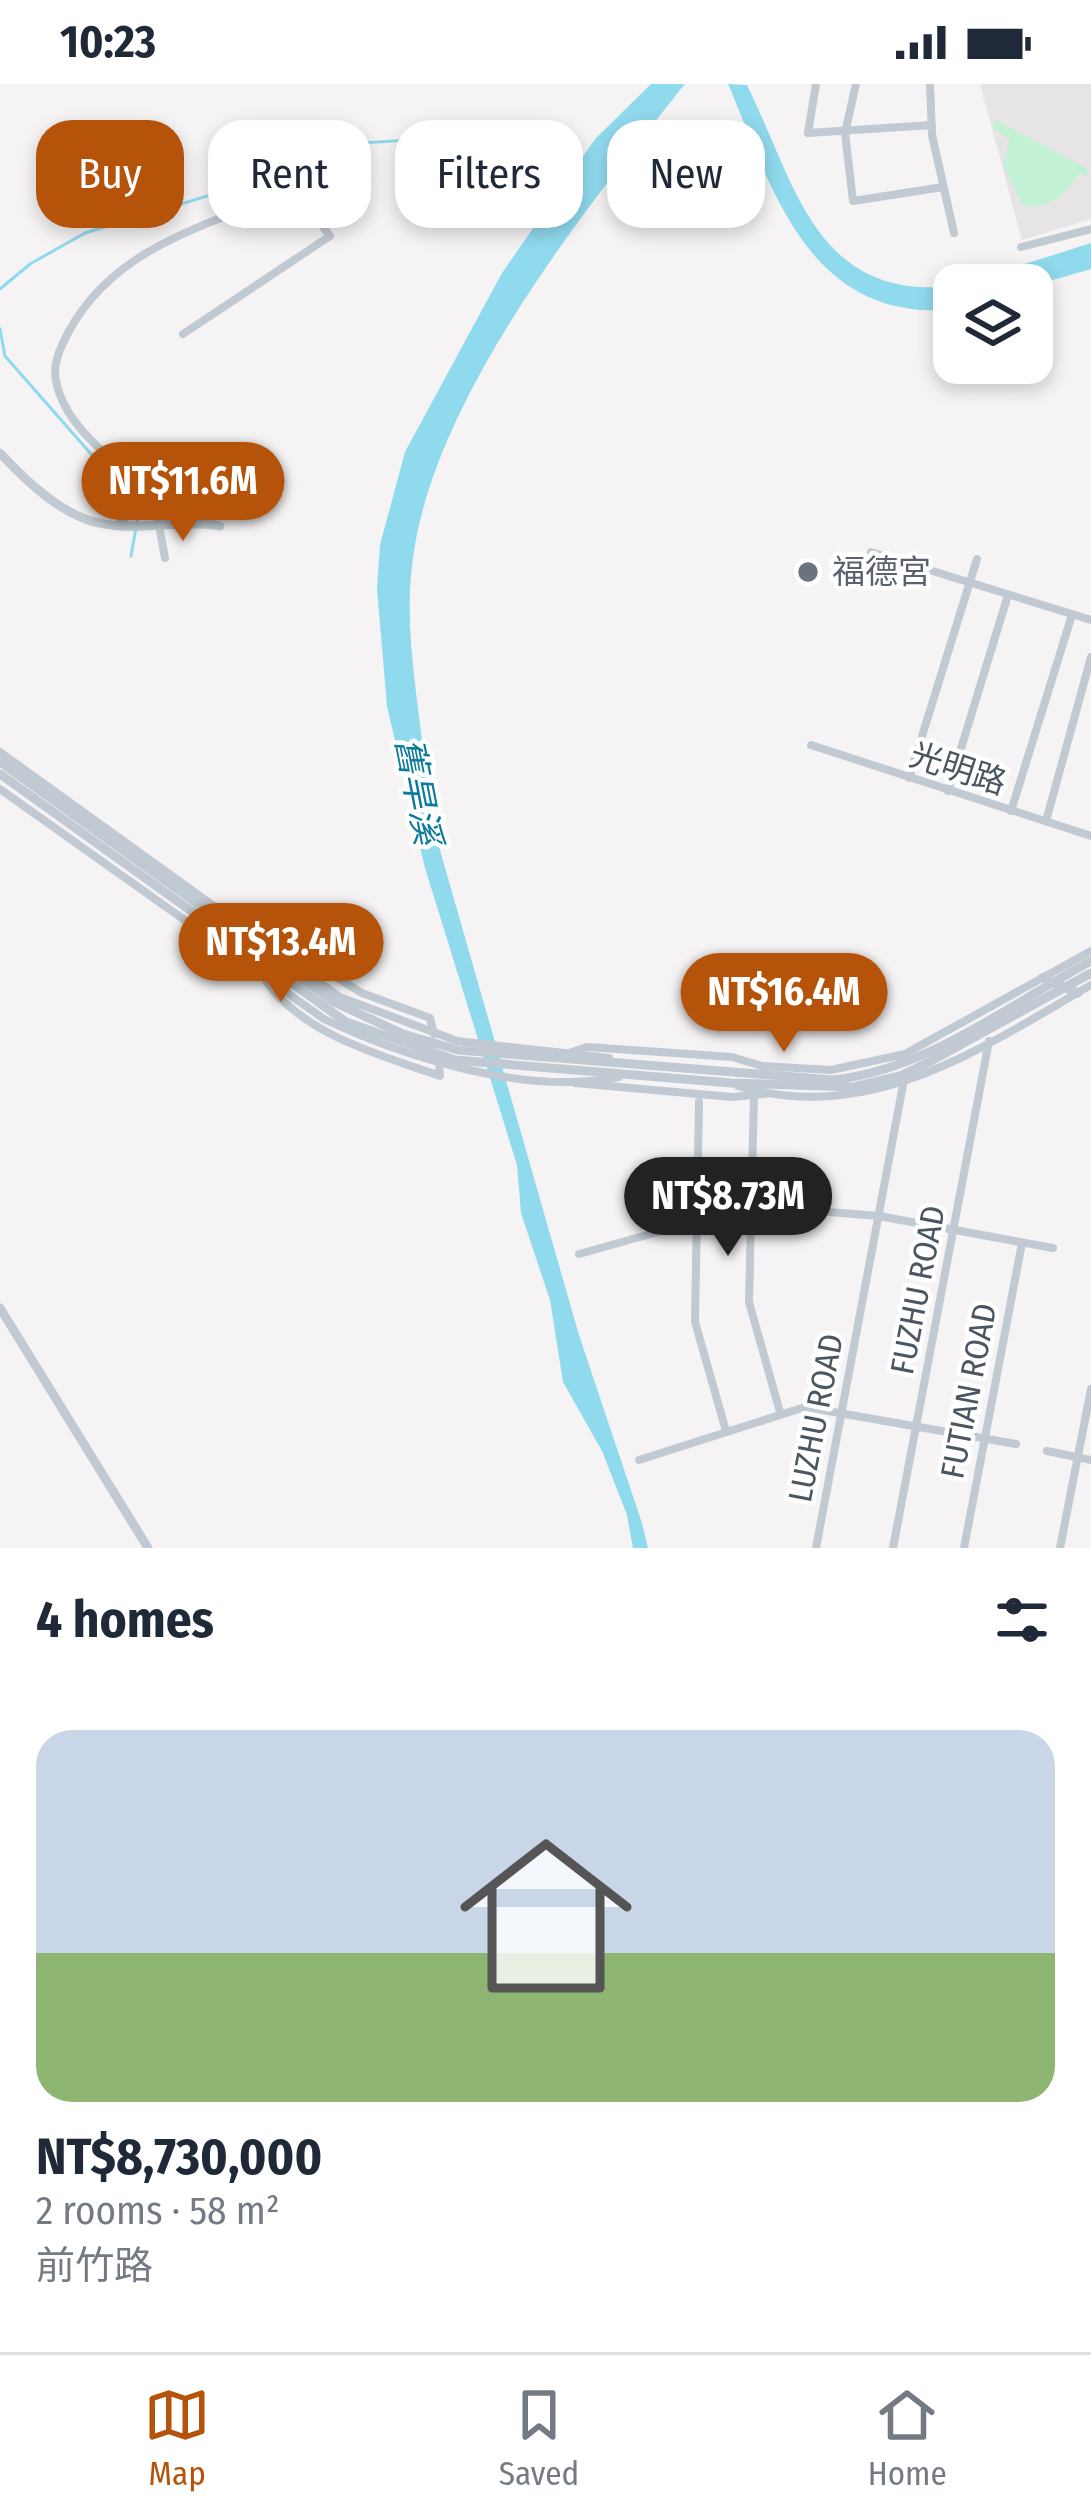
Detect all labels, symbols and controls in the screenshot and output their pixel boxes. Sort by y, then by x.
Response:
text: 10:23 [60,15,156,69]
chip: Buy [36,120,184,228]
chip: Rent [208,120,371,228]
chip: Filters [395,120,583,228]
chip: New [607,120,765,228]
map controls [933,264,1053,384]
button: layers [933,264,1053,384]
pin: NT$11.6M [59,442,307,544]
text: NT$11.6M [108,458,258,504]
place label: 福德宮 [832,552,931,592]
marker: 福德宮 [795,559,821,585]
water label: 舊旱溪 [386,734,451,853]
street label: 光明路 [905,735,1011,803]
pin: NT$13.4M [157,903,405,1005]
text: NT$13.4M [206,919,356,965]
pin: NT$16.4M [660,953,908,1055]
text: NT$16.4M [708,969,860,1015]
pin: NT$8.73M [604,1157,852,1259]
text: NT$8.73M [651,1173,805,1219]
street label: FUZHU ROAD [882,1202,954,1378]
street label: FUTIAN ROAD [932,1300,1006,1482]
street label: LUZHU ROAD [780,1331,852,1505]
icon: filters [989,1587,1055,1653]
text: 4 homes [36,1589,214,1651]
icon: home [438,1808,654,2024]
text: NT$8,730,000 [36,2126,322,2188]
text: 2 rooms · 58 m² [36,2188,280,2234]
text: 前竹路 [36,2243,153,2289]
tab: Map [144,2382,210,2494]
tab: Saved [499,2382,579,2494]
tab: Home [868,2382,947,2494]

